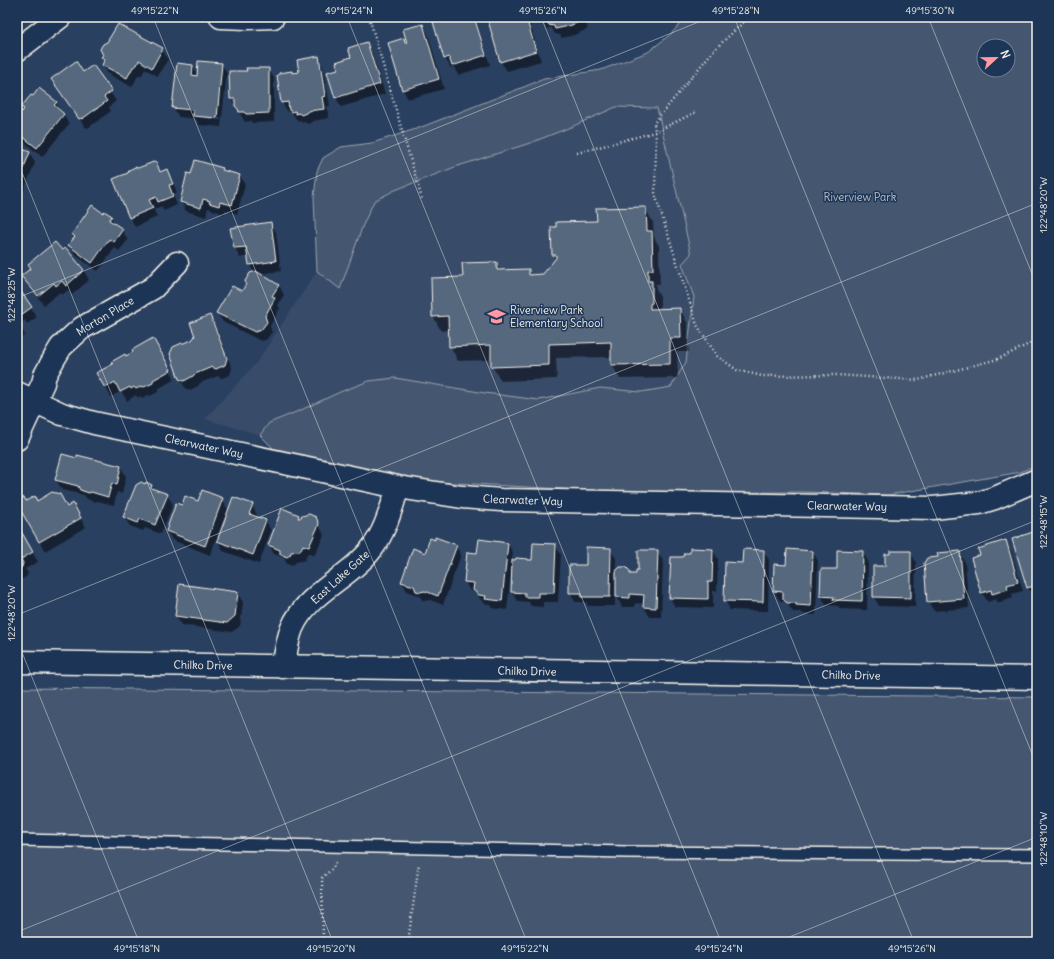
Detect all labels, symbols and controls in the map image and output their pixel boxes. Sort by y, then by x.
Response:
text: 49°15'22"N [131,4,179,17]
text: 49°15'24"N [325,4,373,17]
text: 49°15'26"N [519,4,567,17]
text: 49°15'28"N [712,4,760,17]
text: 49°15'30"N [905,4,955,17]
north arrow [976,38,1016,78]
text: N [997,48,1013,60]
text: 122°48'20"W [1037,177,1050,233]
park label: Riverview Park [824,190,897,204]
text: 122°48'25"W [5,267,18,323]
street label: Morton Place [74,293,137,339]
place label: Riverview Park Elementary School [510,303,603,330]
school or university icon: Riverview Park Elementary School [487,306,507,326]
street label: Clearwater Way [163,431,245,461]
street label: Clearwater Way [483,492,563,508]
text: 122°48'15"W [1037,495,1050,549]
street label: Clearwater Way [807,498,887,514]
street label: East Lake Gate [308,547,372,607]
text: 122°48'20"W [5,585,18,641]
street label: Chilko Drive [173,657,233,673]
street label: Chilko Drive [497,663,557,679]
street label: Chilko Drive [821,667,881,683]
text: 122°48'10"W [1037,812,1050,866]
text: 49°15'18"N [114,942,160,955]
text: 49°15'20"N [307,942,355,955]
text: 49°15'22"N [501,942,549,955]
text: 49°15'24"N [695,942,743,955]
text: 49°15'26"N [888,942,936,955]

